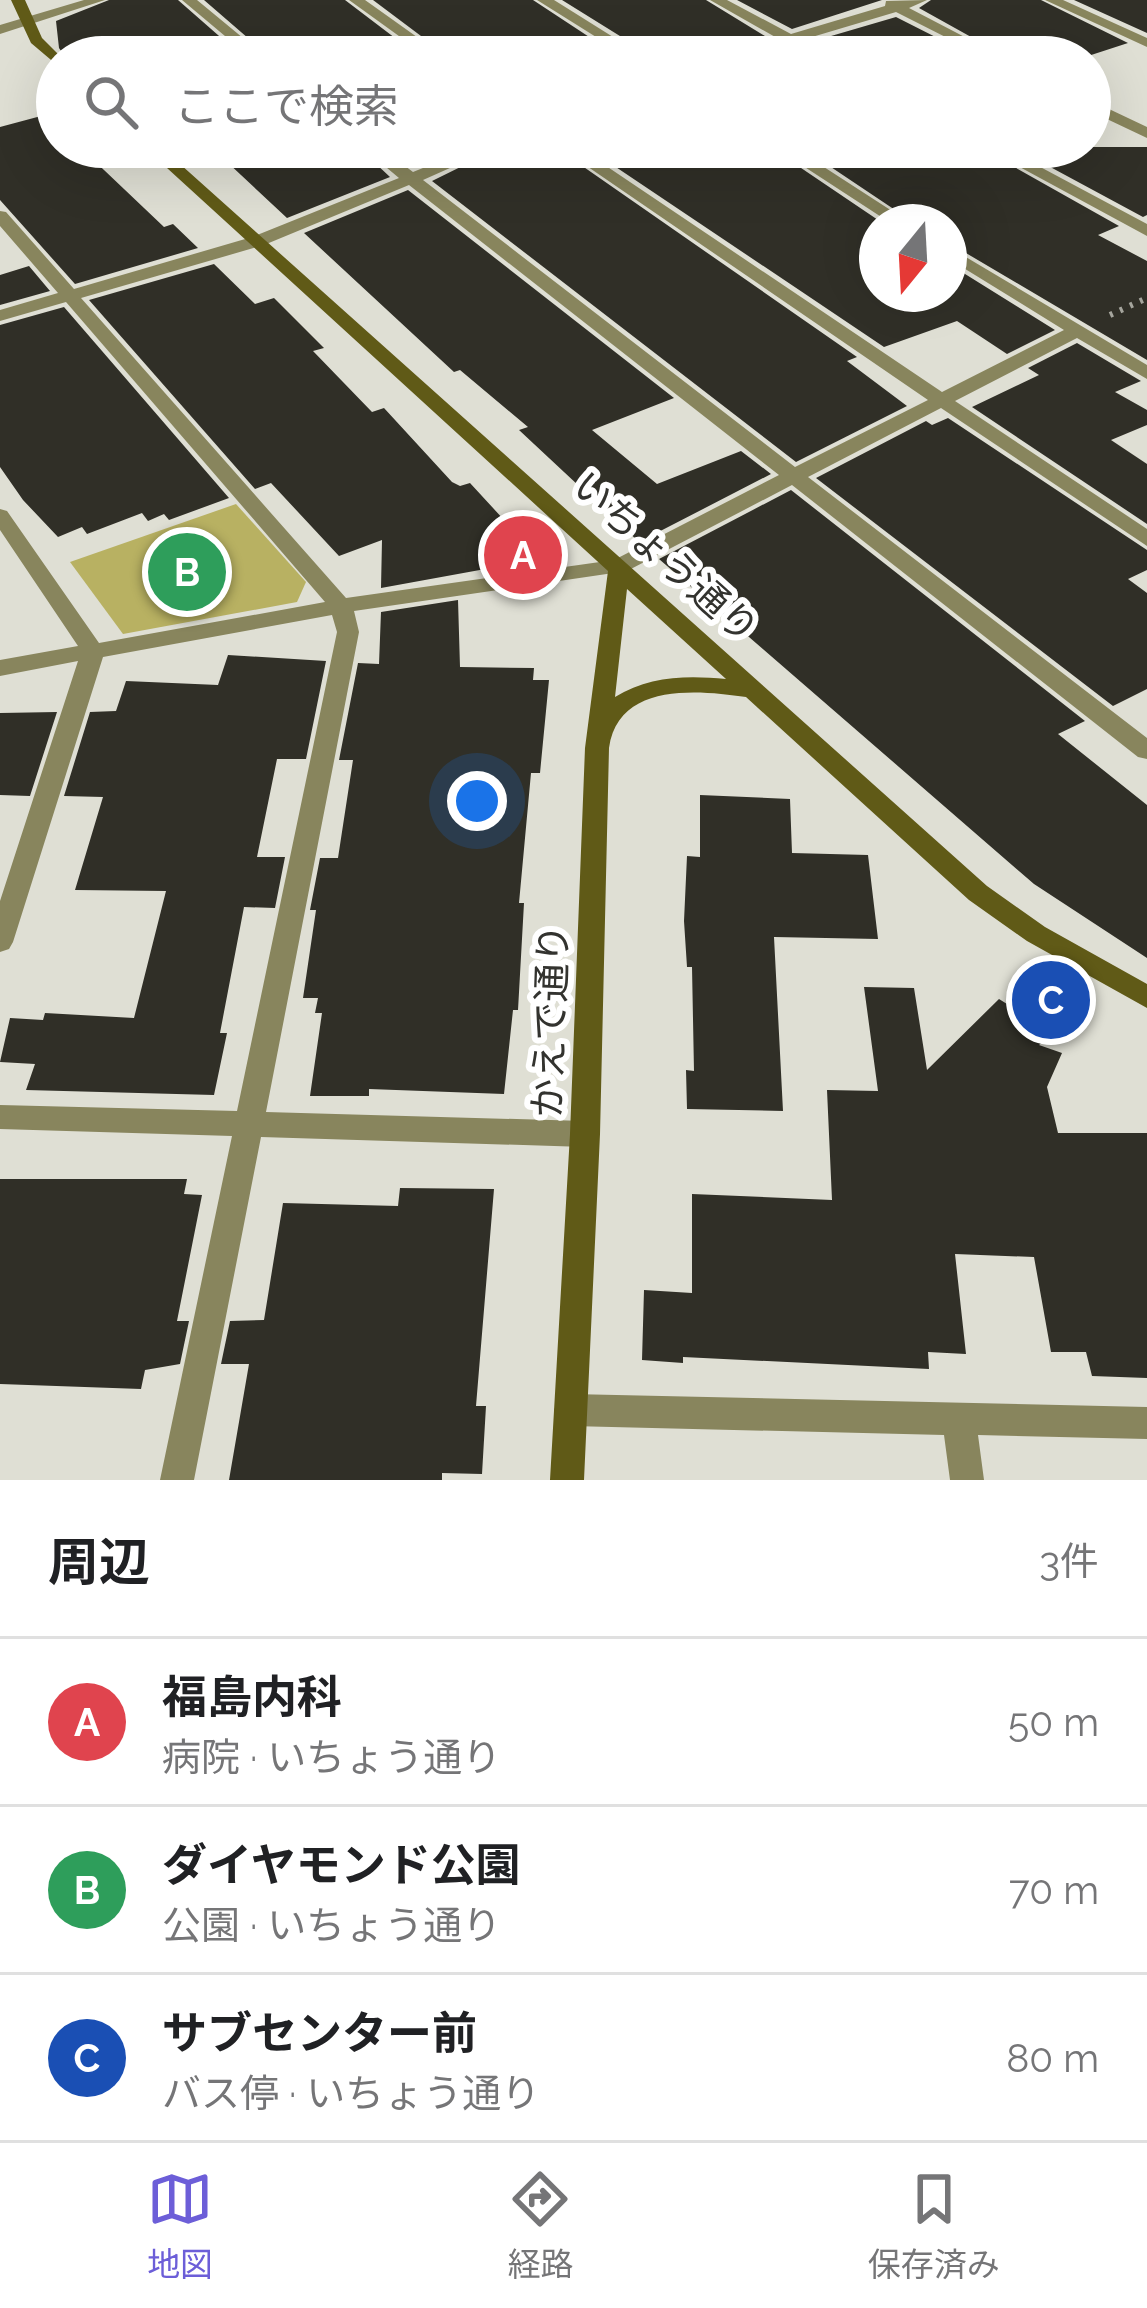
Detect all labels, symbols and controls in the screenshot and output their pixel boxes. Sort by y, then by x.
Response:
search box [36,36,1111,168]
icon: search [78,69,144,135]
text: ここで検索 [174,80,399,133]
north arrow [859,204,967,312]
street label: いちょう通り [564,462,768,652]
pin: A [484,510,562,600]
pin: B [148,527,226,617]
your location [447,771,507,831]
street label: かえで通り [524,923,576,1119]
pin: C [1012,955,1090,1045]
text: 周辺 [48,1532,150,1592]
text: 3件 [1039,1538,1099,1584]
text: 福島内科 [162,1671,342,1724]
text: A [74,1699,100,1745]
text: 50 m [1008,1699,1099,1745]
text: 病院 · いちょう通り [162,1734,501,1780]
text: ダイヤモンド公園 [162,1839,521,1892]
text: B [74,1867,100,1913]
text: 70 m [1009,1867,1099,1913]
text: 公園 · いちょう通り [162,1902,501,1948]
text: サブセンター前 [162,2007,477,2060]
text: C [74,2035,100,2081]
text: 80 m [1006,2035,1099,2081]
text: バス停 · いちょう通り [162,2070,540,2116]
tab: 地図 [147,2166,213,2286]
tab: 経路 [507,2166,573,2286]
tab: 保存済み [868,2166,1000,2286]

